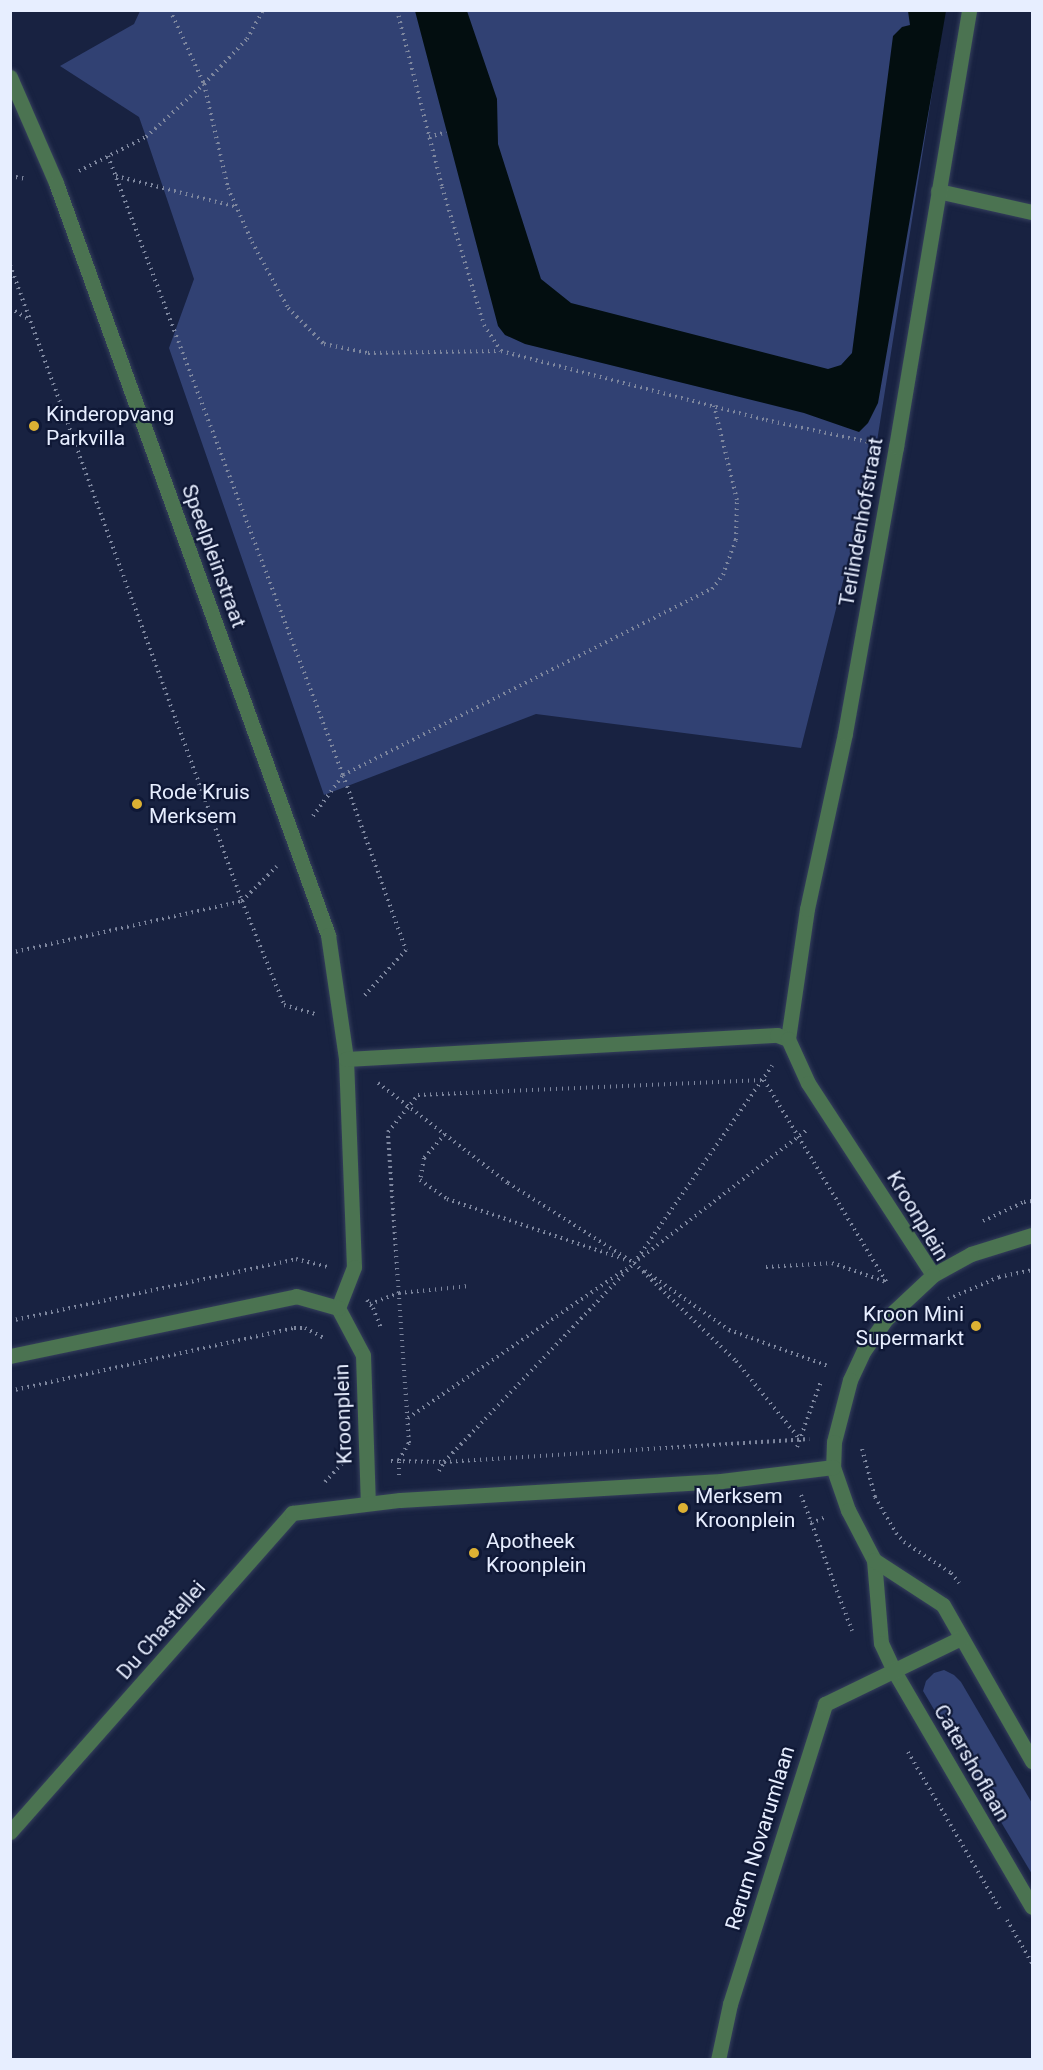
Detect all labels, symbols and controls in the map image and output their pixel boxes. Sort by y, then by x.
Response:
place label: Kinderopvang Parkvilla [46,401,174,451]
marker: Kinderopvang Parkvilla [27,419,41,433]
street label: Terlindenhofstraat [834,436,888,608]
street label: Speelpleinstraat [176,481,252,631]
place label: Rode Kruis Merksem [149,779,250,829]
marker: Rode Kruis Merksem [130,797,144,811]
street label: Kroonplein [881,1166,955,1266]
place label: Kroon Mini Supermarkt [855,1301,964,1351]
marker: Kroon Mini Supermarkt [969,1319,983,1333]
street label: Kroonplein [329,1363,357,1465]
place label: Merksem Kroonplein [695,1483,795,1533]
marker: Merksem Kroonplein [676,1501,690,1515]
place label: Apotheek Kroonplein [486,1528,586,1578]
marker: Apotheek Kroonplein [467,1546,481,1560]
street label: Du Chastellei [111,1575,211,1685]
street label: Catershoflaan [928,1700,1016,1826]
street label: Rerum Novarumlaan [720,1743,800,1933]

